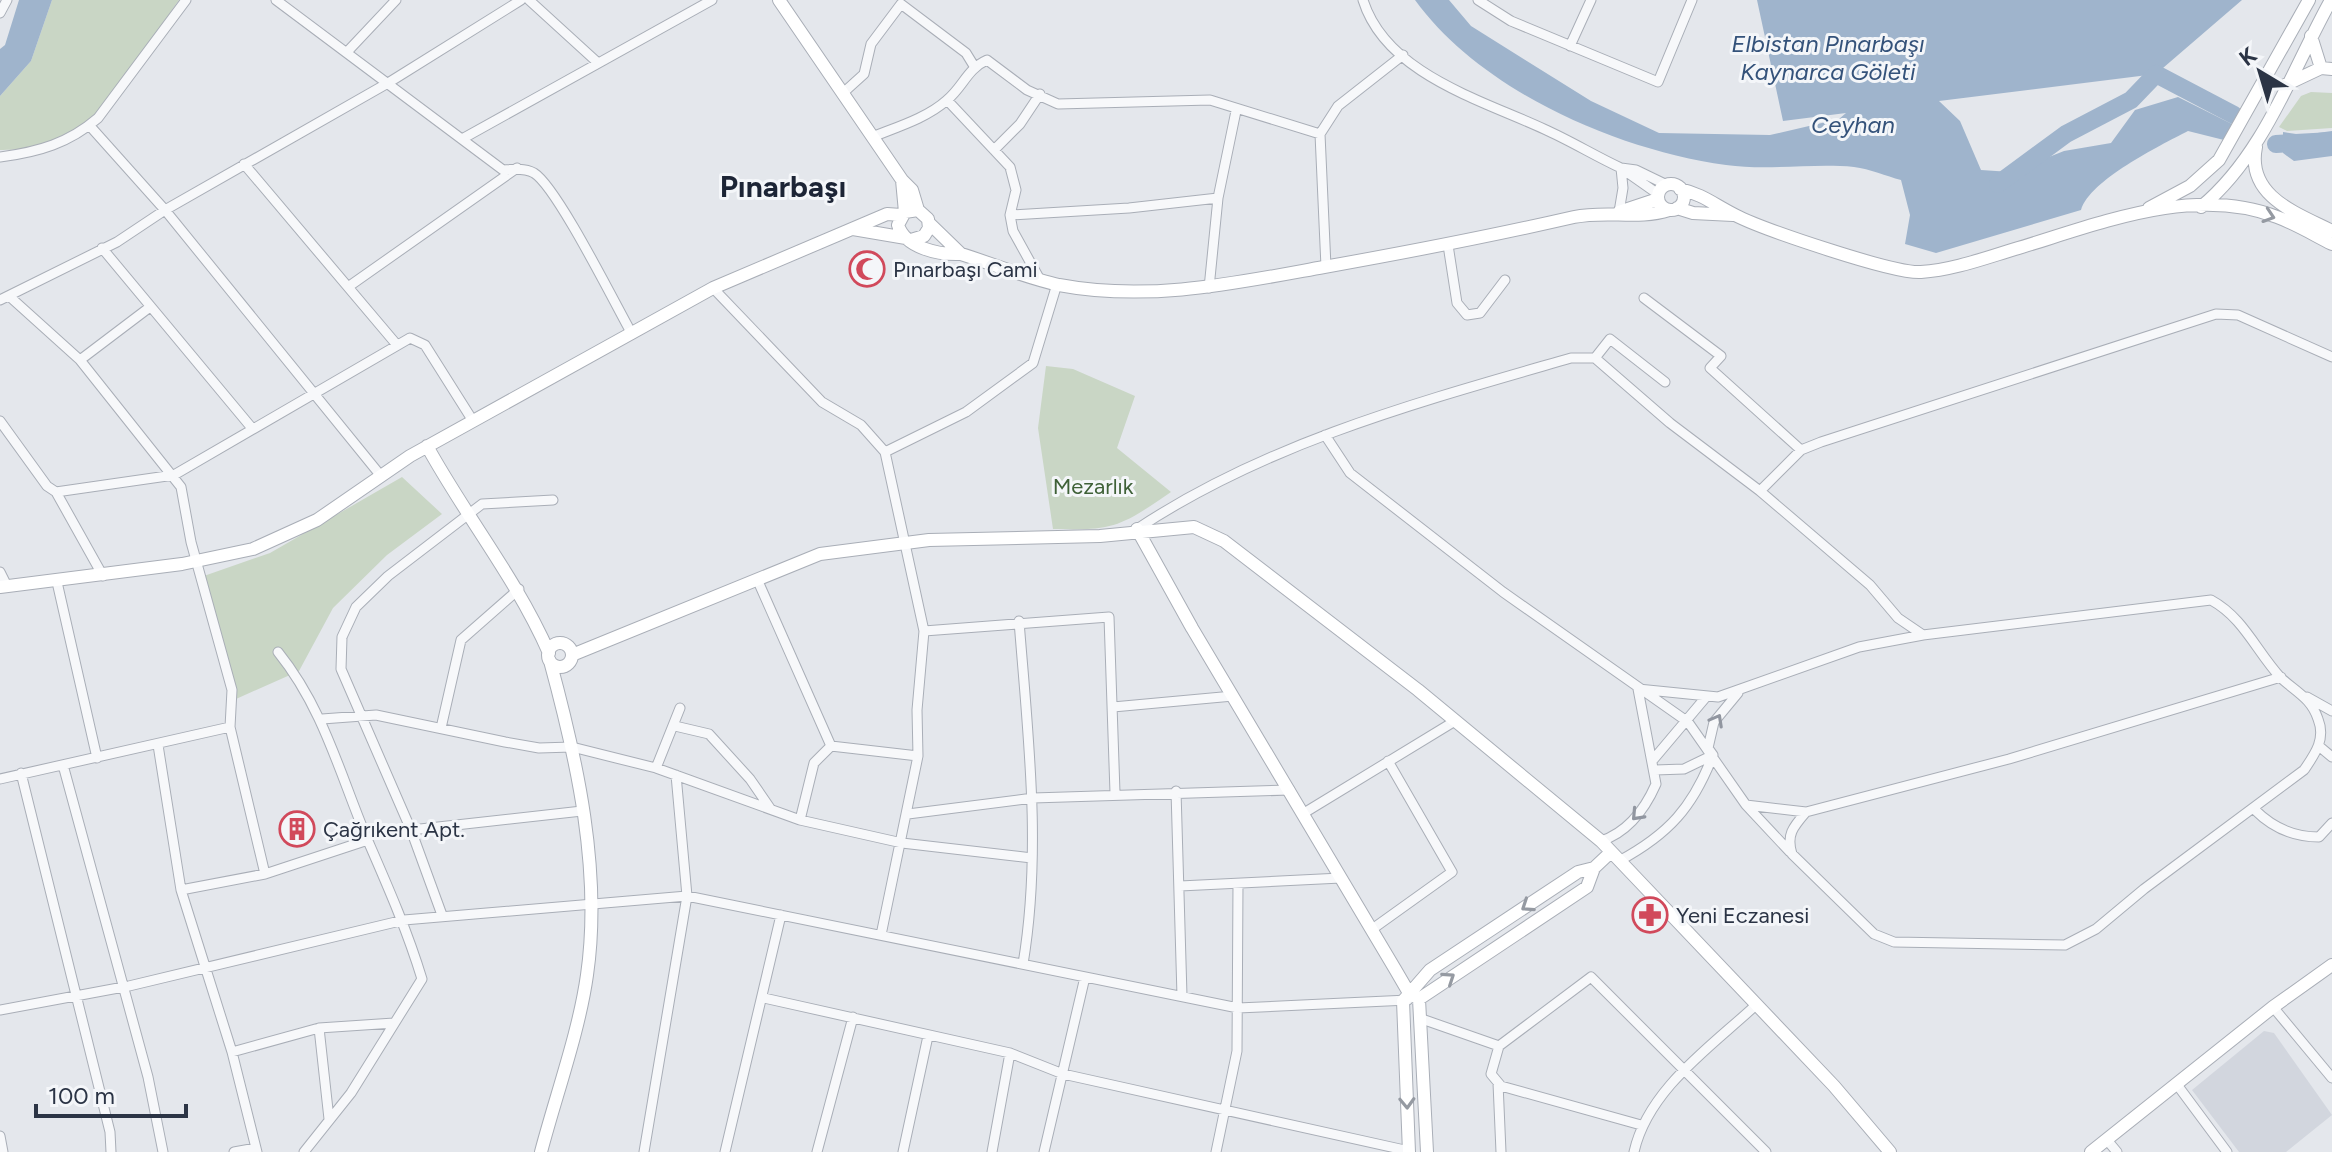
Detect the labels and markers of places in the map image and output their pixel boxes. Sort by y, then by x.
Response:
mosque icon: Pınarbaşı Cami [848,250,886,288]
place label: Pınarbaşı Cami [893,256,1038,283]
building icon: Çağrıkent Apt. [278,810,316,848]
place label: Çağrıkent Apt. [323,816,465,843]
pharmacy icon: Yeni Eczanesi [1631,896,1669,934]
place label: Yeni Eczanesi [1676,902,1809,929]

